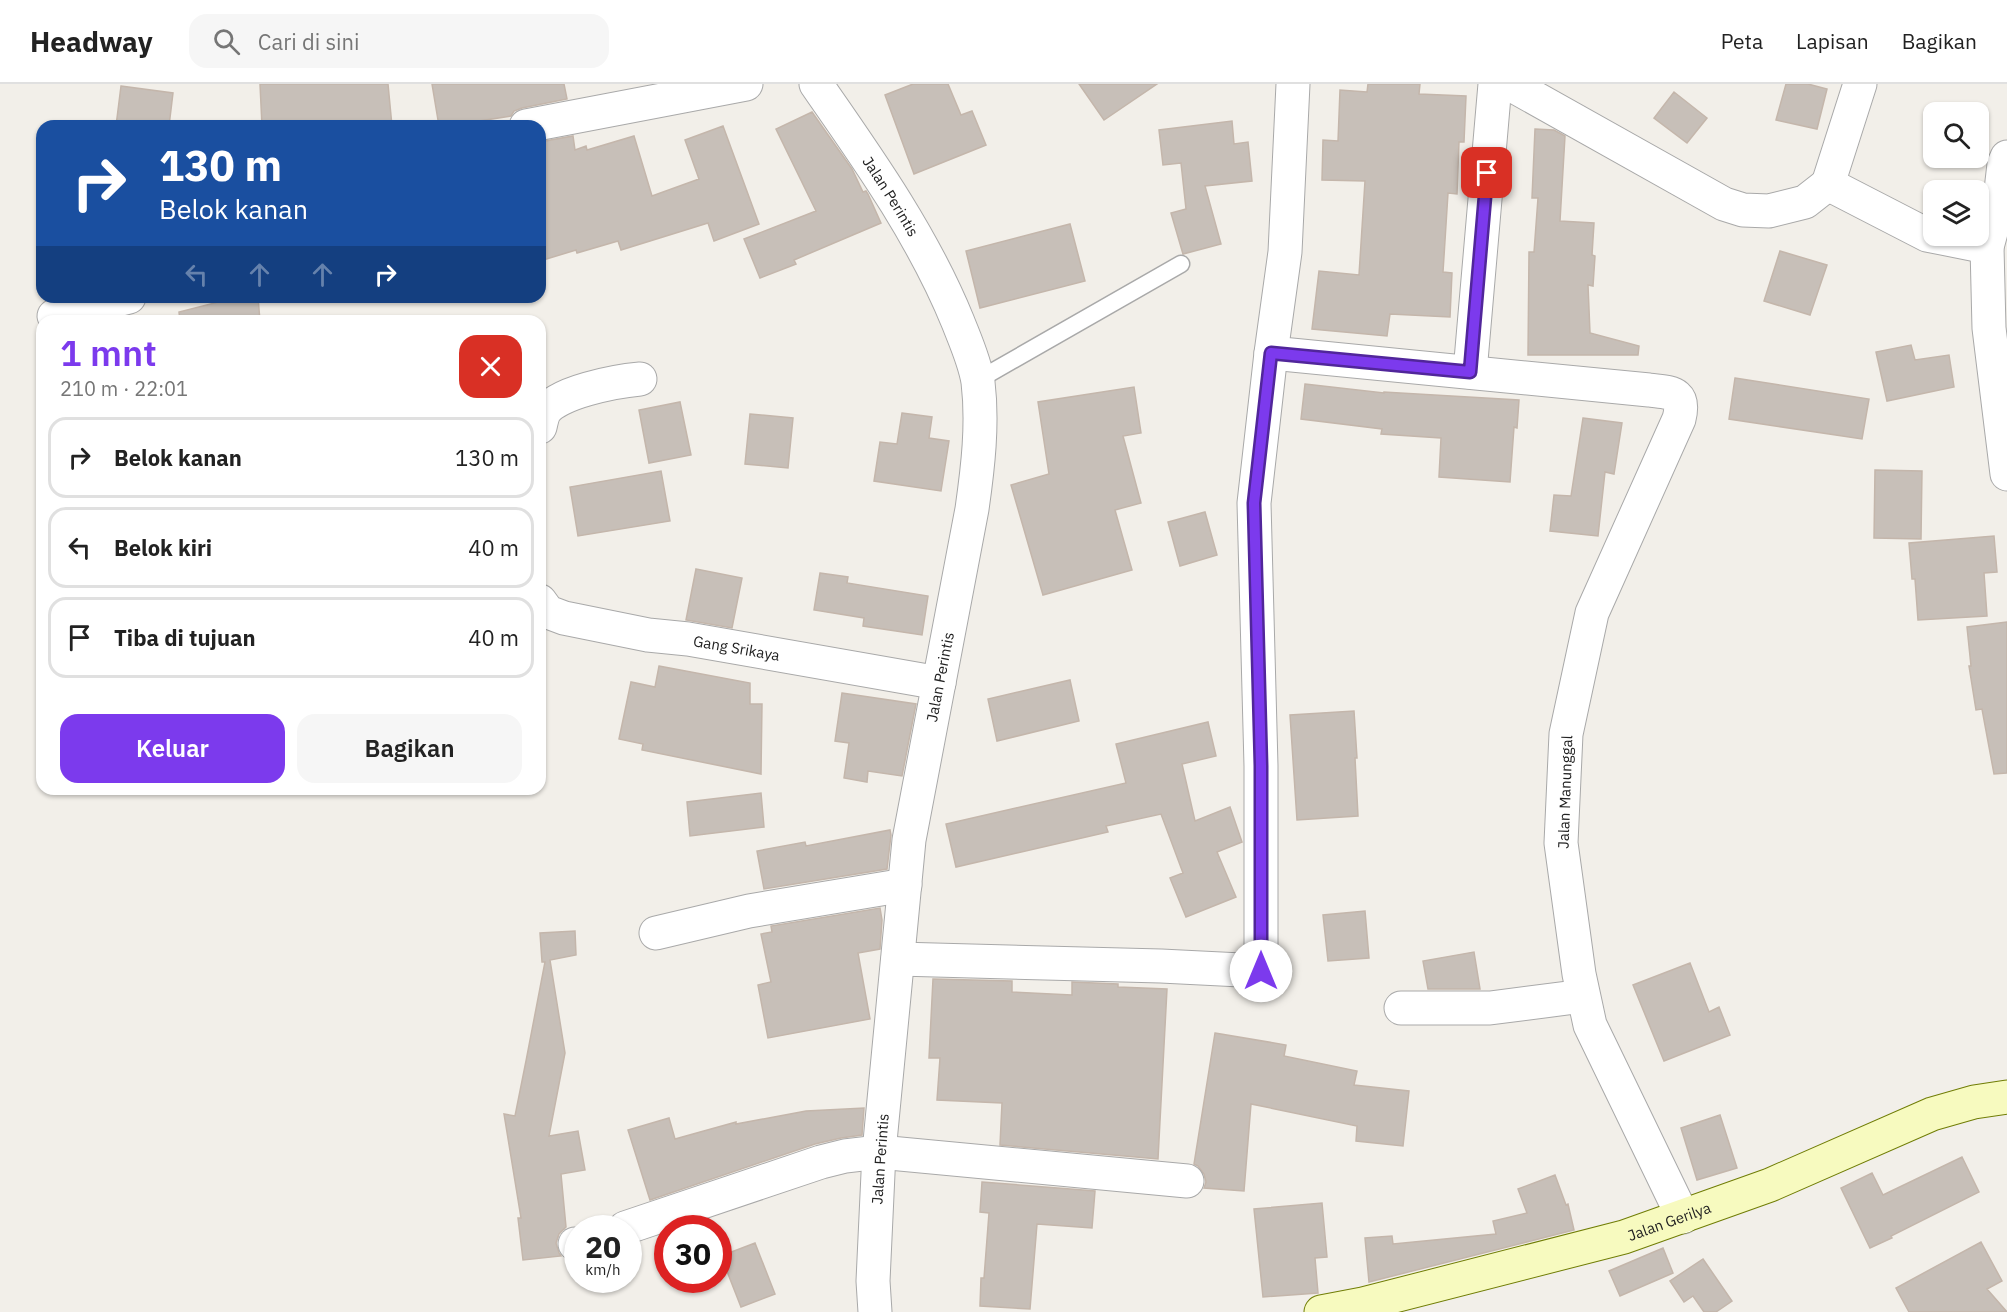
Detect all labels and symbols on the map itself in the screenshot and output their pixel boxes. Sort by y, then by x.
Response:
pin [1461,147,1512,198]
street label: Jalan Perintis [859,152,923,240]
street label: Gang Srikaya [692,631,781,664]
street label: Jalan Perintis [922,631,958,723]
street label: Jalan Manunggal [1554,735,1576,849]
position arrow [1229,939,1293,1003]
street label: Jalan Perintis [867,1113,893,1205]
street label: Jalan Gerilya [1625,1197,1713,1245]
speed limit sign: 30 [654,1215,732,1293]

